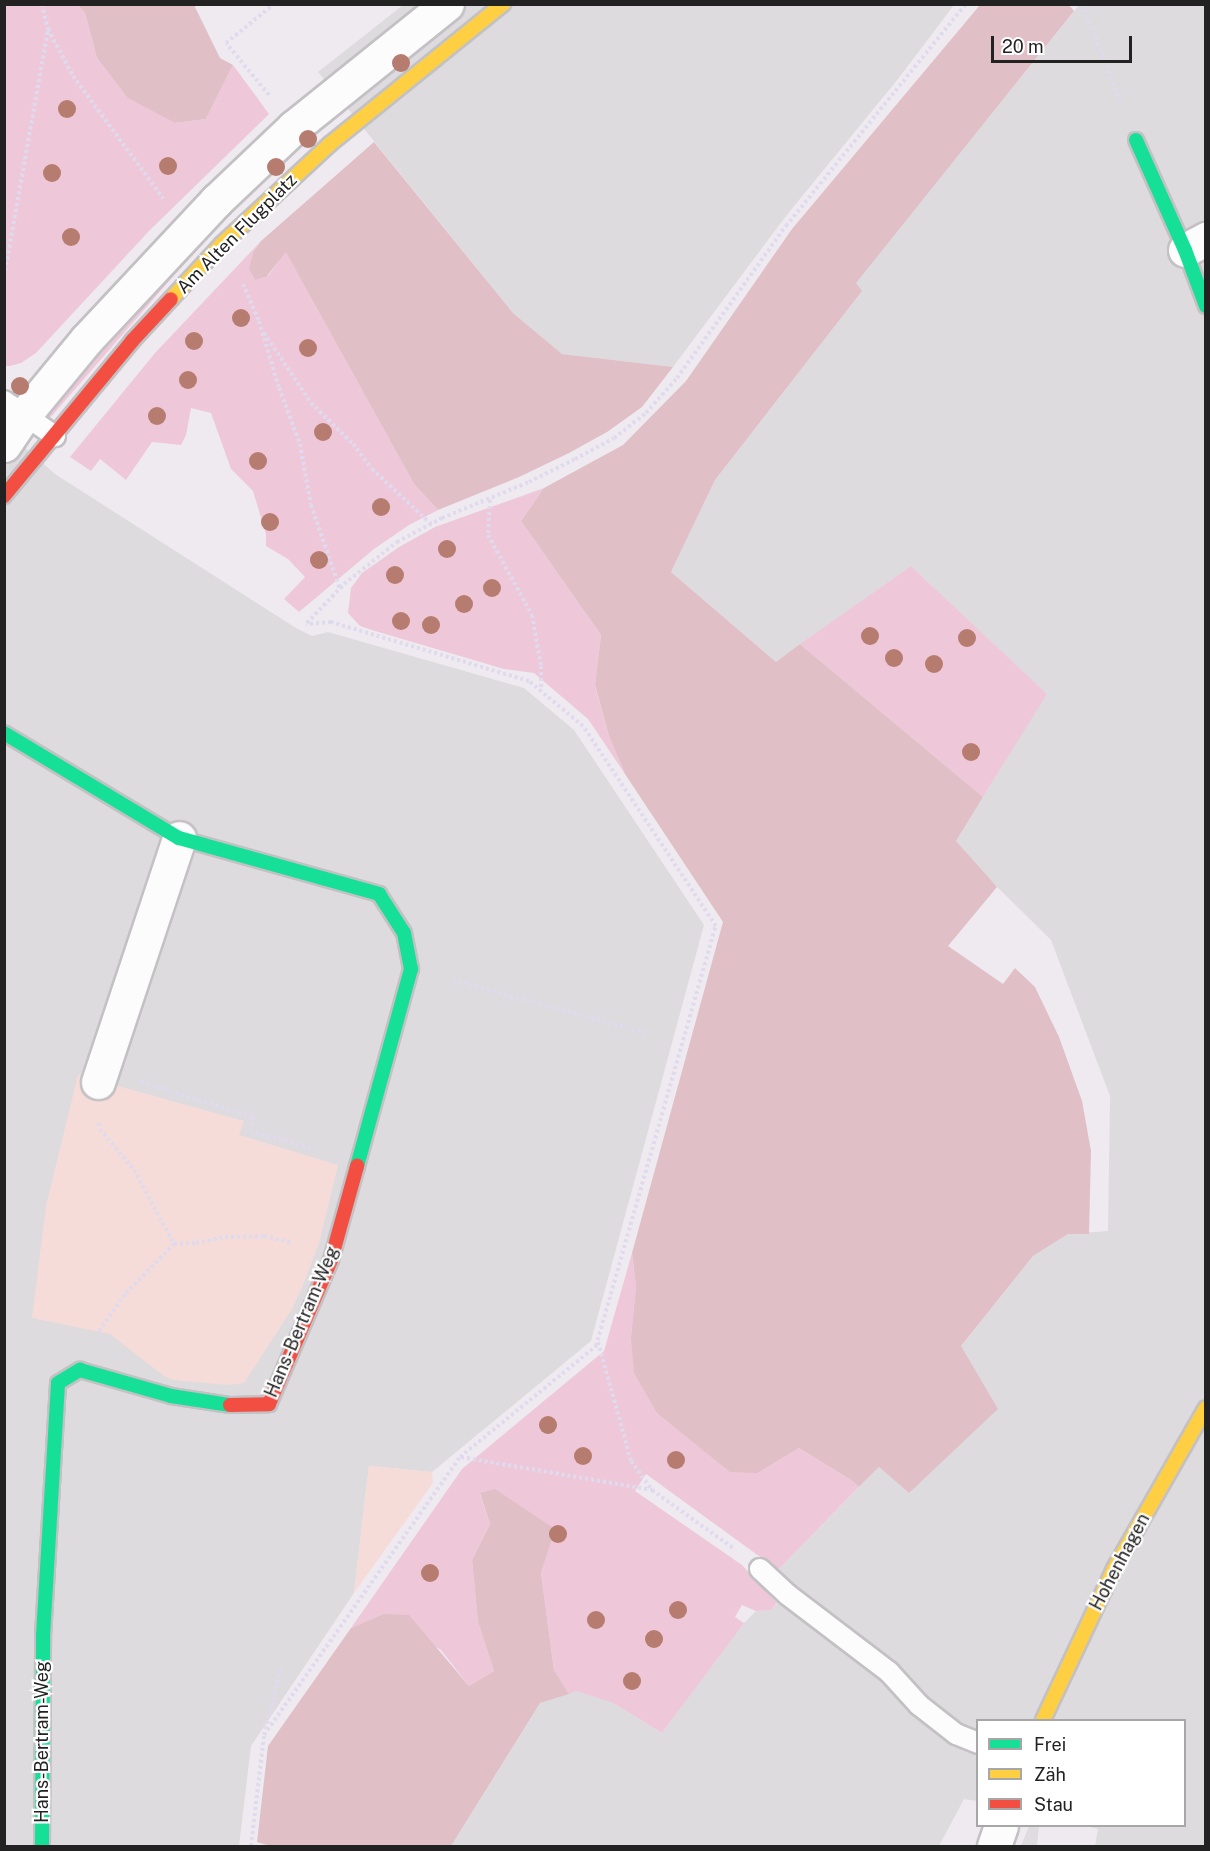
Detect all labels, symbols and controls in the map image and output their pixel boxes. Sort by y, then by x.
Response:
scale bar [994,24,1135,62]
text: 20 m [1002,36,1044,57]
street label: Am Alten Flugplatz [173,170,301,298]
street label: Hans-Bertram-Weg [260,1243,344,1401]
street label: Hohenhagen [1085,1510,1155,1614]
street label: Hans-Bertram-Weg [31,1661,53,1823]
legend [976,1719,1186,1827]
text: Frei [1034,1734,1066,1755]
text: Zäh [1034,1764,1066,1785]
text: Stau [1034,1794,1073,1815]

